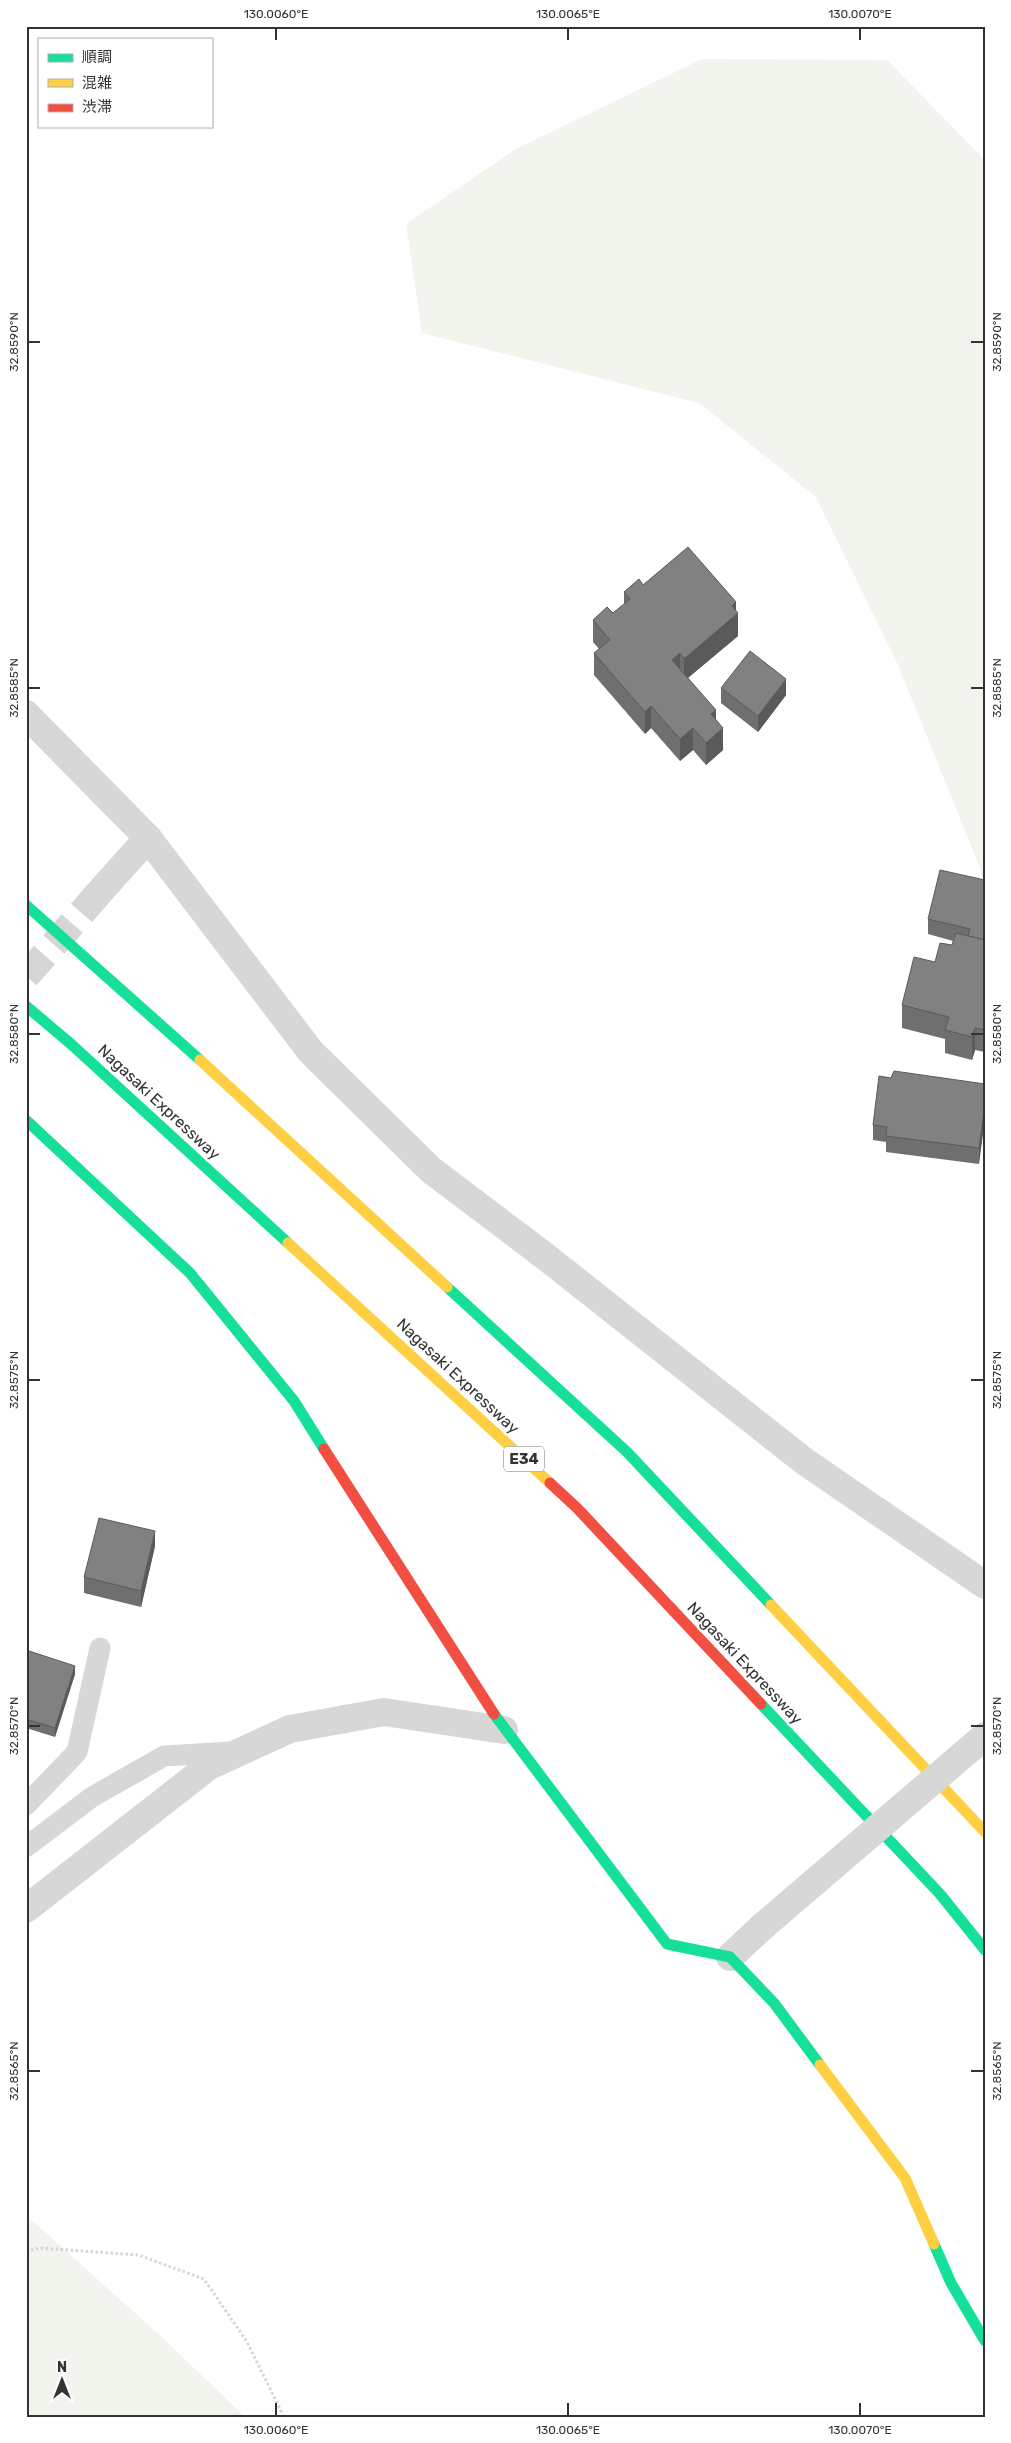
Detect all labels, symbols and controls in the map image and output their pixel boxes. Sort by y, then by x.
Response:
text: 130.0060°E [244,7,308,21]
text: 130.0065°E [536,7,600,21]
text: 130.0070°E [828,7,892,21]
legend [38,38,212,128]
text: 順調 [82,48,112,66]
text: 混雑 [82,74,112,92]
text: 渋滞 [82,98,112,116]
text: 32.8590°N [7,312,21,372]
text: 32.8590°N [990,312,1004,372]
text: 32.8585°N [7,658,21,718]
text: 32.8585°N [990,658,1004,718]
text: 32.8580°N [7,1004,21,1064]
text: 32.8580°N [990,1004,1004,1064]
street label: Nagasaki Expressway [94,1040,224,1164]
street label: Nagasaki Expressway [393,1314,523,1438]
text: 32.8575°N [7,1351,21,1409]
text: 32.8575°N [990,1351,1004,1409]
road number: E34 [504,1446,544,1472]
street label: Nagasaki Expressway [683,1598,807,1728]
text: 32.8570°N [7,1697,21,1755]
text: 32.8570°N [990,1697,1004,1755]
text: 32.8565°N [7,2041,21,2101]
text: 32.8565°N [990,2041,1004,2101]
north arrow [38,2356,88,2406]
text: N [57,2359,67,2376]
text: 130.0060°E [244,2423,308,2437]
text: 130.0065°E [536,2423,600,2437]
text: 130.0070°E [828,2423,892,2437]

